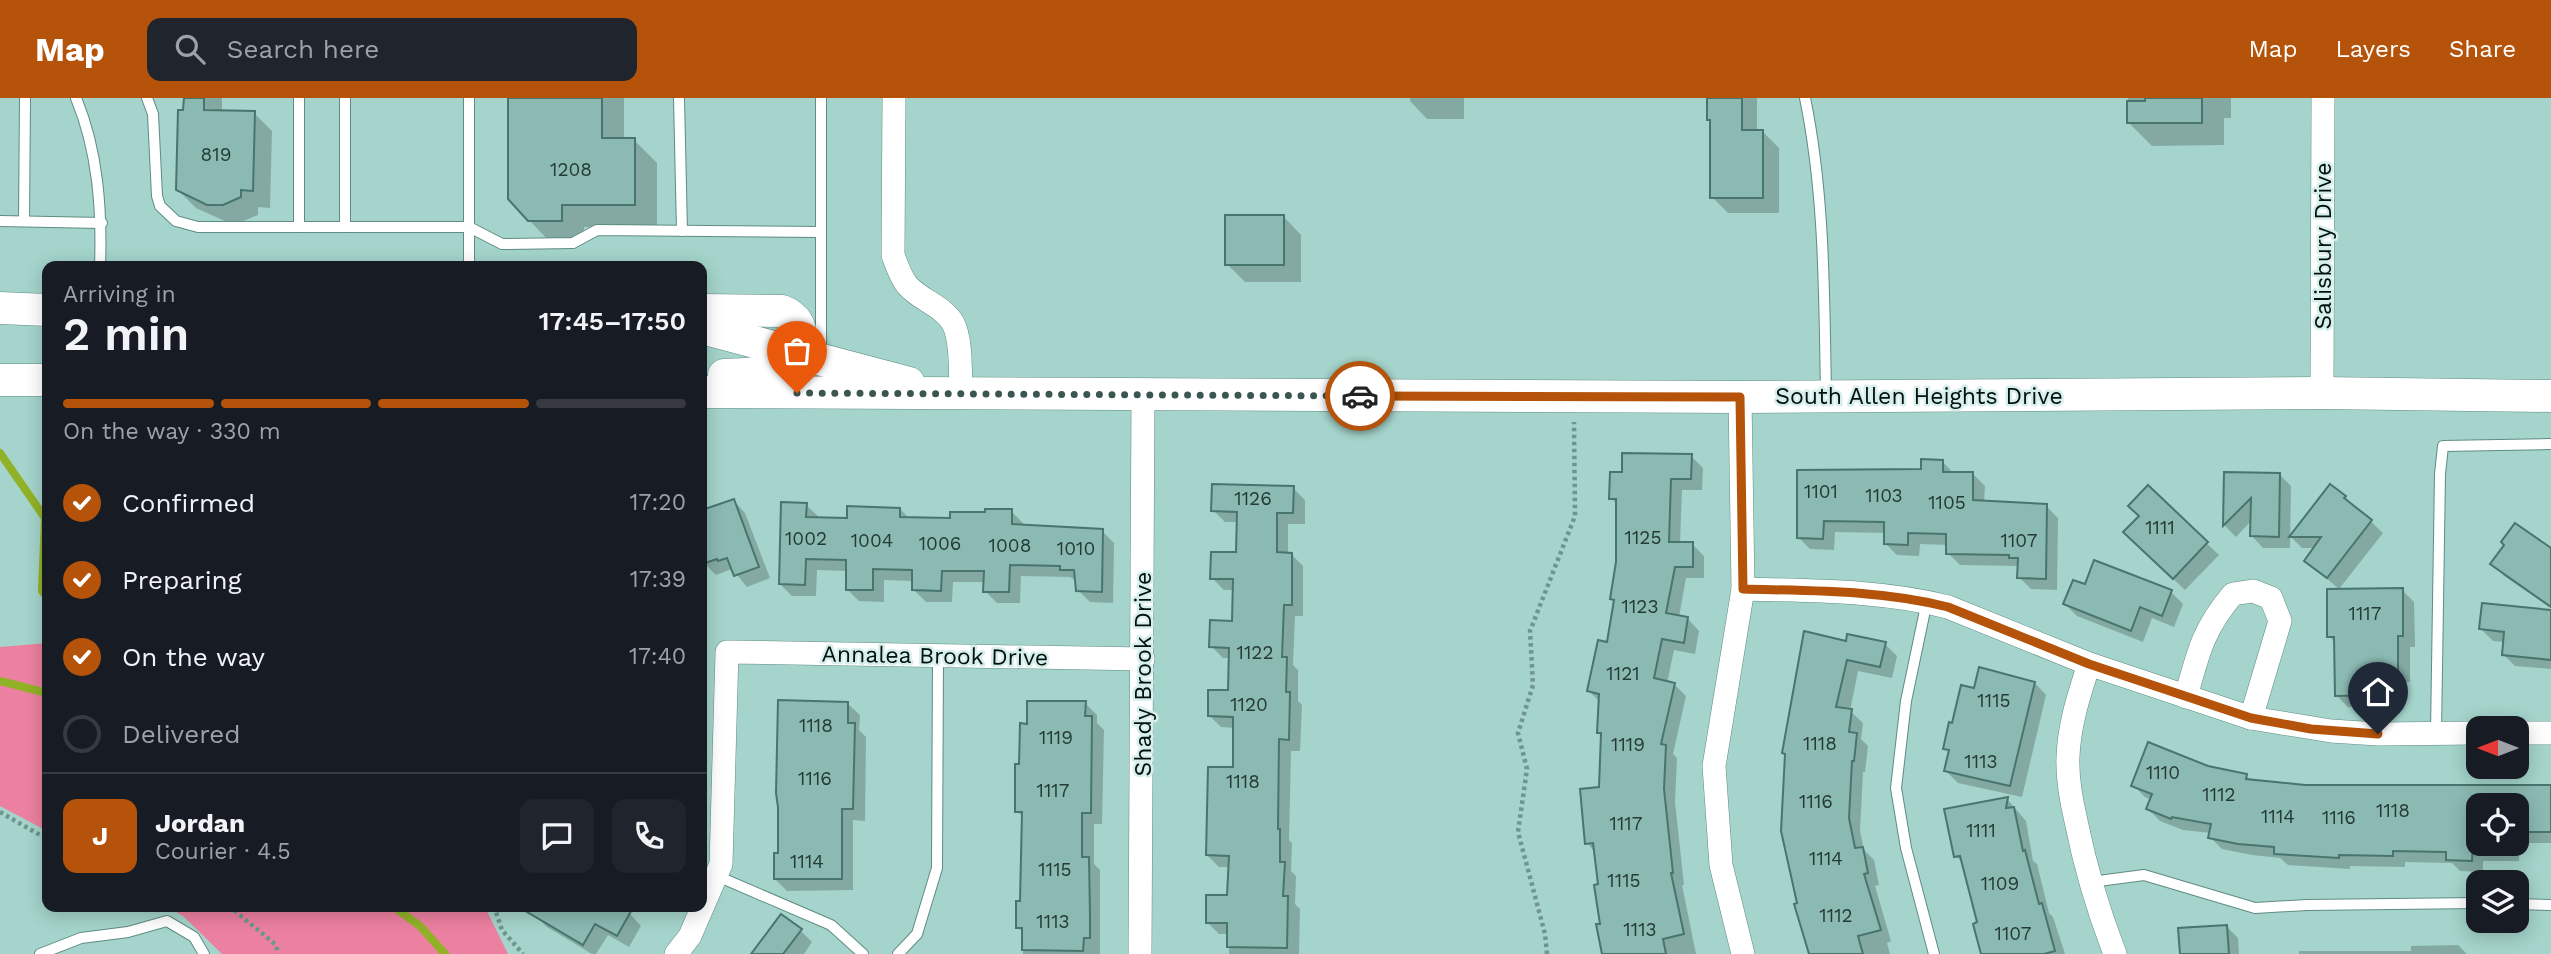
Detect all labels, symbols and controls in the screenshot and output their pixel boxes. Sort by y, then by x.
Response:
search box [147,18,637,81]
text: Map [35,30,105,69]
icon: search [171,30,209,68]
text: Search here [227,34,379,64]
text: Map [2249,35,2297,63]
text: Layers [2335,35,2411,63]
text: Share [2449,35,2516,63]
house number: 819 [201,143,231,166]
house number: 1208 [550,158,592,181]
street label: Salisbury Drive [2310,162,2337,330]
text: Arriving in [63,281,176,308]
text: 17:45–17:50 [539,306,686,336]
text: 2 min [63,307,189,361]
pin [767,321,827,393]
icon: bag [778,332,816,370]
courier [1325,361,1395,431]
icon: car [1341,377,1379,415]
street label: South Allen Heights Drive [1775,383,2063,410]
text: On the way · 330 m [63,418,281,445]
house number: 1101 [1804,480,1838,503]
icon: check [63,484,101,522]
house number: 1103 [1865,484,1903,507]
house number: 1126 [1234,487,1272,510]
text: Confirmed [122,488,255,518]
text: 17:20 [630,489,686,516]
house number: 1105 [1928,491,1966,514]
house number: 1111 [2145,516,2175,539]
house number: 1125 [1625,526,1661,549]
house number: 1002 [785,527,827,550]
house number: 1004 [851,529,893,552]
house number: 1107 [2001,529,2037,552]
house number: 1006 [919,532,961,555]
house number: 1008 [989,534,1031,557]
house number: 1010 [1057,537,1095,560]
icon: check [63,561,101,599]
text: Preparing [122,565,242,595]
text: 17:39 [630,566,686,593]
street label: Shady Brook Drive [1130,572,1157,776]
house number: 1123 [1622,595,1658,618]
house number: 1117 [2349,602,2381,625]
icon: check [63,638,101,676]
street label: Annalea Brook Drive [822,641,1048,671]
house number: 1122 [1237,641,1273,664]
text: On the way [122,642,265,672]
text: 17:40 [629,643,686,670]
house number: 1121 [1606,662,1640,685]
pin [2348,662,2408,734]
icon: home [2359,673,2397,711]
house number: 1115 [1977,689,2011,712]
house number: 1120 [1230,693,1268,716]
house number: 1118 [799,714,833,737]
north arrow [2466,716,2529,779]
map controls [2466,716,2529,933]
text: Delivered [122,719,241,749]
house number: 1119 [1039,726,1073,749]
house number: 1118 [1803,732,1837,755]
house number: 1119 [1611,733,1645,756]
house number: 1113 [1964,750,1998,773]
house number: 1110 [2146,761,2180,784]
house number: 1116 [798,767,832,790]
house number: 1118 [1226,770,1260,793]
house number: 1117 [1037,779,1069,802]
house number: 1112 [2202,783,2236,806]
house number: 1116 [1799,790,1833,813]
button: locate [2466,793,2529,856]
button: chat [520,799,594,873]
button: phone [612,799,686,873]
house number: 1118 [2376,799,2410,822]
house number: 1114 [2261,805,2295,828]
house number: 1116 [2322,806,2356,829]
text: Jordan [155,808,245,838]
house number: 1117 [1610,812,1642,835]
house number: 1111 [1966,819,1996,842]
text: J [92,821,108,851]
text: Courier · 4.5 [155,838,291,865]
house number: 1114 [1809,847,1843,870]
house number: 1114 [790,850,824,873]
house number: 1115 [1038,858,1072,881]
house number: 1115 [1607,869,1641,892]
button: layers [2466,870,2529,933]
house number: 1109 [1981,872,2019,895]
house number: 1112 [1819,904,1853,927]
house number: 1113 [1036,910,1070,933]
house number: 1113 [1623,918,1657,941]
house number: 1107 [1995,922,2031,945]

